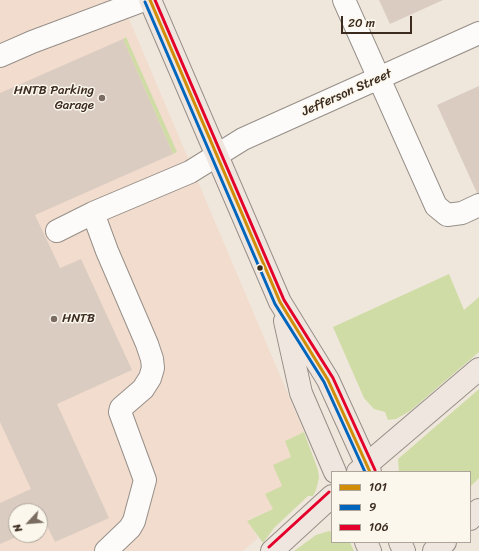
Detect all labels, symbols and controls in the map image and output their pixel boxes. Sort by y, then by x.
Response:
scale bar [343,8,414,34]
text: 20 m [348,12,375,34]
street label: Jefferson Street [300,66,394,120]
place label: HNTB Parking Garage [14,83,94,114]
marker: HNTB Parking Garage [97,93,107,103]
unlabelled marker [255,263,265,273]
place label: HNTB [62,311,95,327]
marker: HNTB [49,314,59,324]
legend [331,471,471,543]
text: 101 [369,476,387,498]
text: 9 [369,496,376,518]
north arrow [8,503,48,543]
text: 106 [369,516,389,538]
text: N [7,520,28,536]

